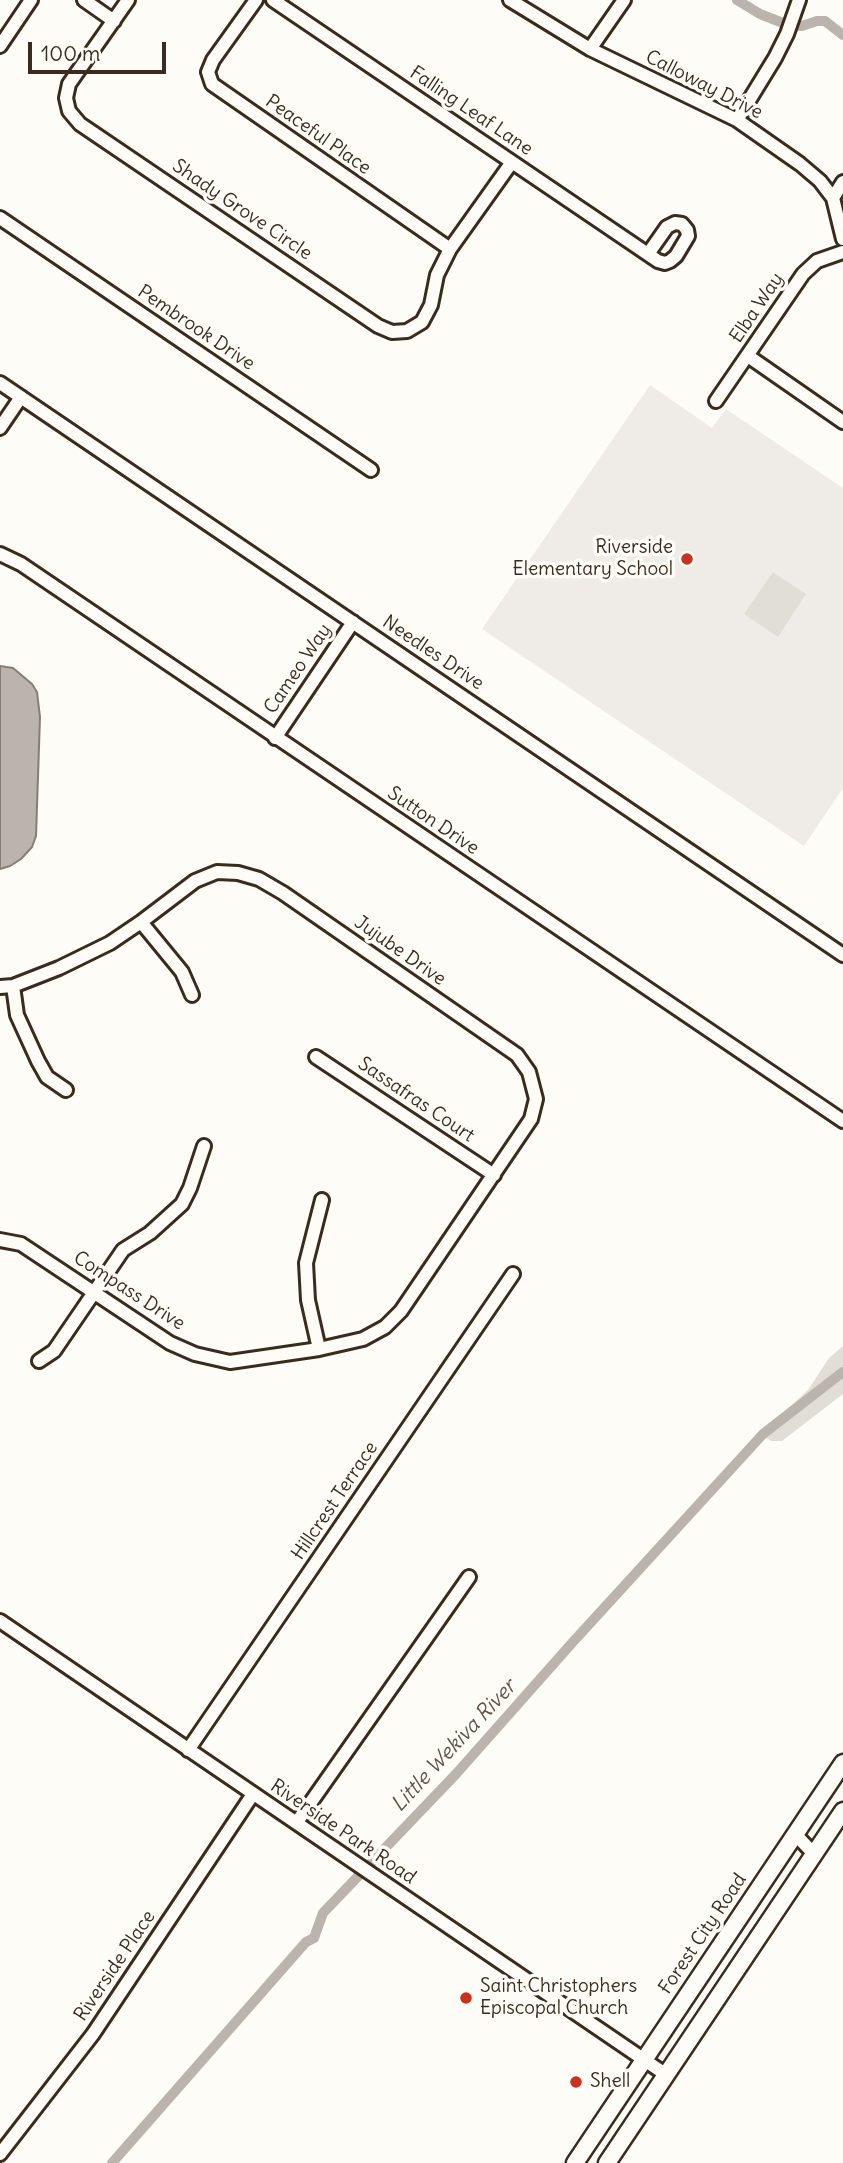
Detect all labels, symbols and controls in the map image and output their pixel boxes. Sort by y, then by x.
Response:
scale bar [32,28,170,72]
text: 100 m [41,40,100,67]
street label: Calloway Drive [642,46,766,124]
street label: Falling Leaf Lane [405,61,537,161]
street label: Peaceful Place [261,90,375,180]
street label: Shady Grove Circle [168,155,316,265]
street label: Elba Way [725,269,789,347]
street label: Pembrook Drive [133,280,259,376]
place label: Riverside Elementary School [512,537,673,581]
marker: Riverside Elementary School [679,551,695,567]
street label: Needles Drive [378,611,488,695]
street label: Cameo Way [260,620,336,718]
street label: Sutton Drive [383,782,483,860]
street label: Jujube Drive [350,911,450,991]
street label: Sassafras Court [353,1053,479,1147]
street label: Compass Drive [69,1247,189,1335]
street label: Hillcrest Terrace [287,1438,383,1564]
water label: Little Wekiva River [386,1675,522,1817]
street label: Riverside Park Road [266,1775,420,1889]
street label: Forest City Road [654,1869,752,1999]
street label: Riverside Place [70,1906,160,2026]
place label: Saint Christophers Episcopal Church [480,1976,637,2020]
marker: Saint Christophers Episcopal Church [458,1990,474,2006]
place label: Shell [590,2071,630,2093]
marker: Shell [568,2074,584,2090]

